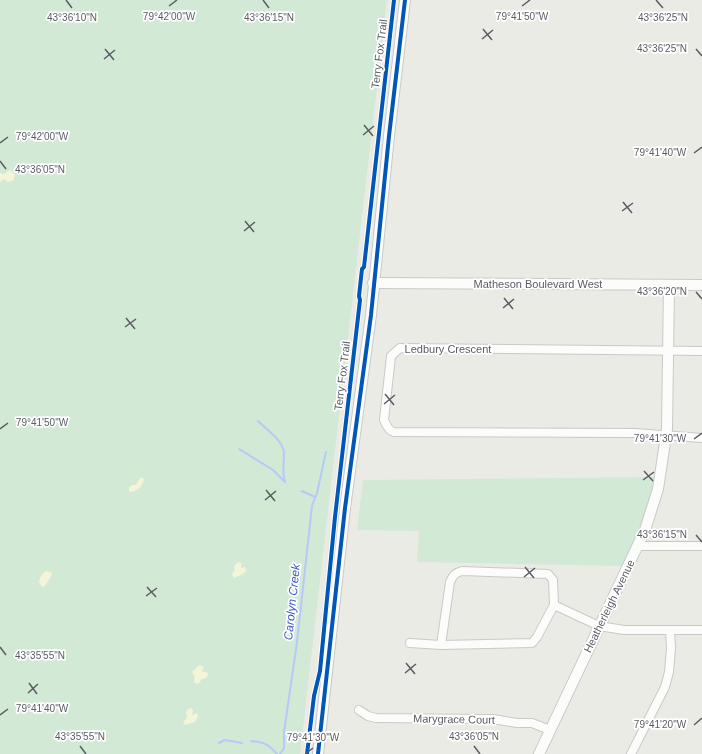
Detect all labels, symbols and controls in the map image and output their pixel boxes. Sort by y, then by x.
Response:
text: 79°42'00"W [143,11,196,22]
text: 79°41'50"W [496,11,549,22]
text: 43°36'10"N [47,12,97,23]
text: 43°36'15"N [244,12,294,23]
text: 43°36'25"N [638,12,688,23]
street label: Terry Fox Trail [369,19,389,89]
text: 43°36'25"N [637,43,687,54]
text: 79°42'00"W [16,131,69,142]
text: 79°41'40"W [634,147,687,158]
text: 43°36'05"N [15,164,65,175]
street label: Matheson Boulevard West [474,278,602,290]
text: 43°36'20"N [637,286,687,297]
street label: Terry Fox Trail [332,341,352,411]
street label: Ledbury Crescent [405,343,491,355]
text: 79°41'50"W [16,417,69,428]
text: 79°41'30"W [634,433,687,444]
text: 43°36'15"N [637,529,687,540]
street label: Heatherleigh Avenue [581,558,637,654]
water label: Carolyn Creek [281,562,303,641]
text: 43°35'55"N [15,650,65,661]
text: 79°41'40"W [16,703,69,714]
street label: Marygrace Court [413,712,495,726]
text: 79°41'20"W [634,719,687,730]
text: 43°35'55"N [55,731,105,742]
text: 43°36'05"N [449,731,499,742]
text: 79°41'30"W [287,732,340,743]

